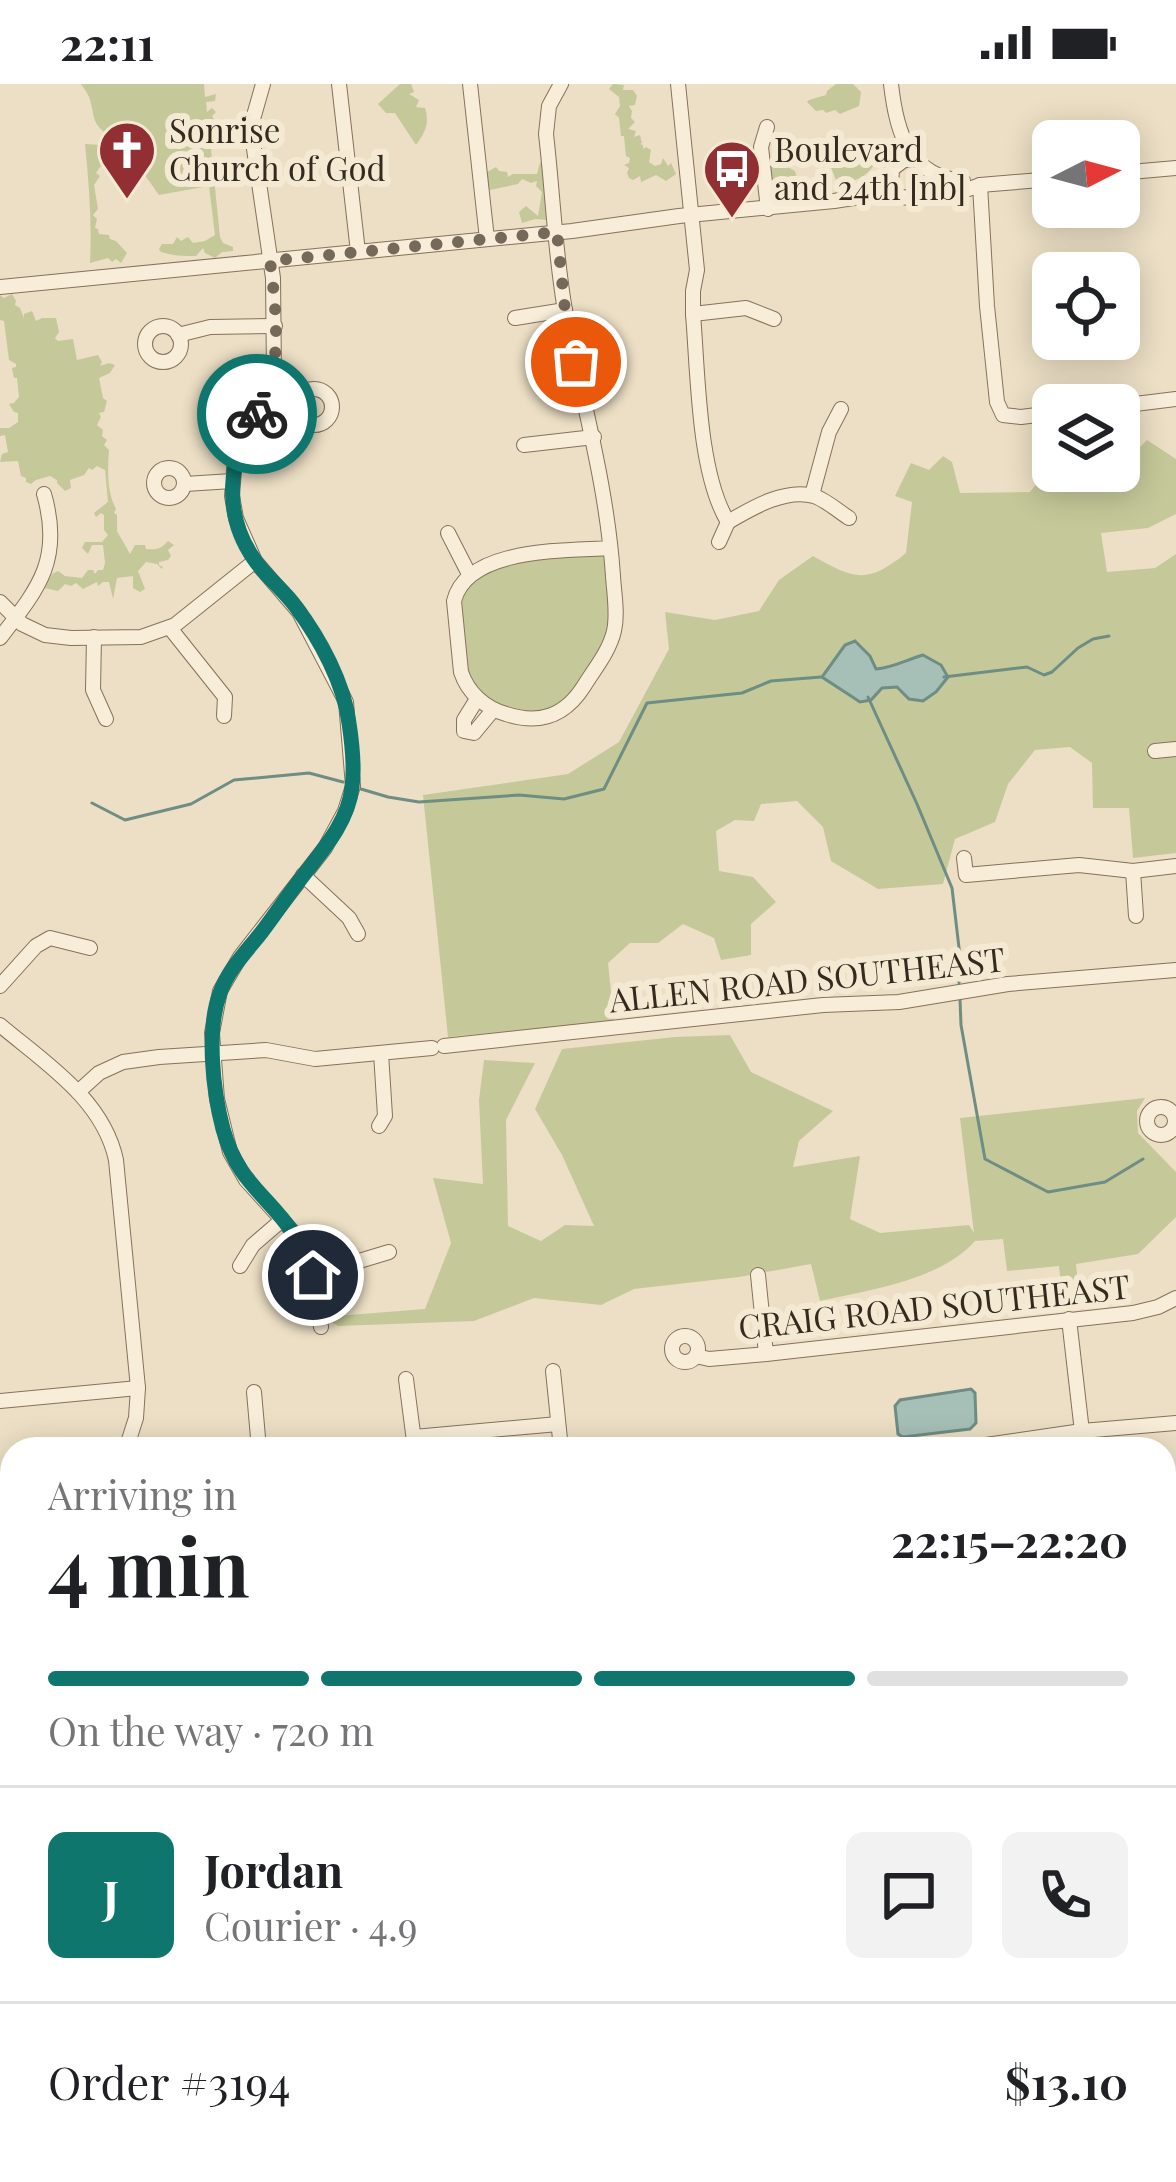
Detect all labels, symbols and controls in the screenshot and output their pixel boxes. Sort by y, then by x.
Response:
text: 22:11 [60,12,155,72]
place label: Sonrise Church of God [169,107,386,189]
church icon: Sonrise Church of God [96,119,158,201]
north arrow [1032,120,1140,228]
map controls [1032,120,1140,492]
place label: Boulevard and 24th [nb] [774,126,966,208]
bus stop icon: Boulevard and 24th [nb] [701,138,763,220]
button: locate [1032,252,1140,360]
pin [525,311,627,413]
icon: bag [543,329,609,395]
courier [197,354,317,474]
icon: bike [224,381,290,447]
button: layers [1032,384,1140,492]
street label: ALLEN ROAD SOUTHEAST [606,935,1007,1021]
pin [262,1224,364,1326]
icon: home [280,1242,346,1308]
street label: CRAIG ROAD SOUTHEAST [736,1263,1132,1347]
text: Arriving in [48,1468,237,1520]
text: 22:15–22:20 [891,1509,1128,1569]
text: 4 min [48,1513,250,1617]
text: On the way · 720 m [48,1704,374,1756]
button: chat [846,1832,972,1958]
button: phone [1002,1832,1128,1958]
text: Jordan [204,1839,343,1899]
text: J [103,1865,119,1925]
text: Courier · 4.9 [204,1899,418,1951]
text: Order #3194 [48,2051,290,2111]
text: $13.10 [1005,2051,1128,2111]

